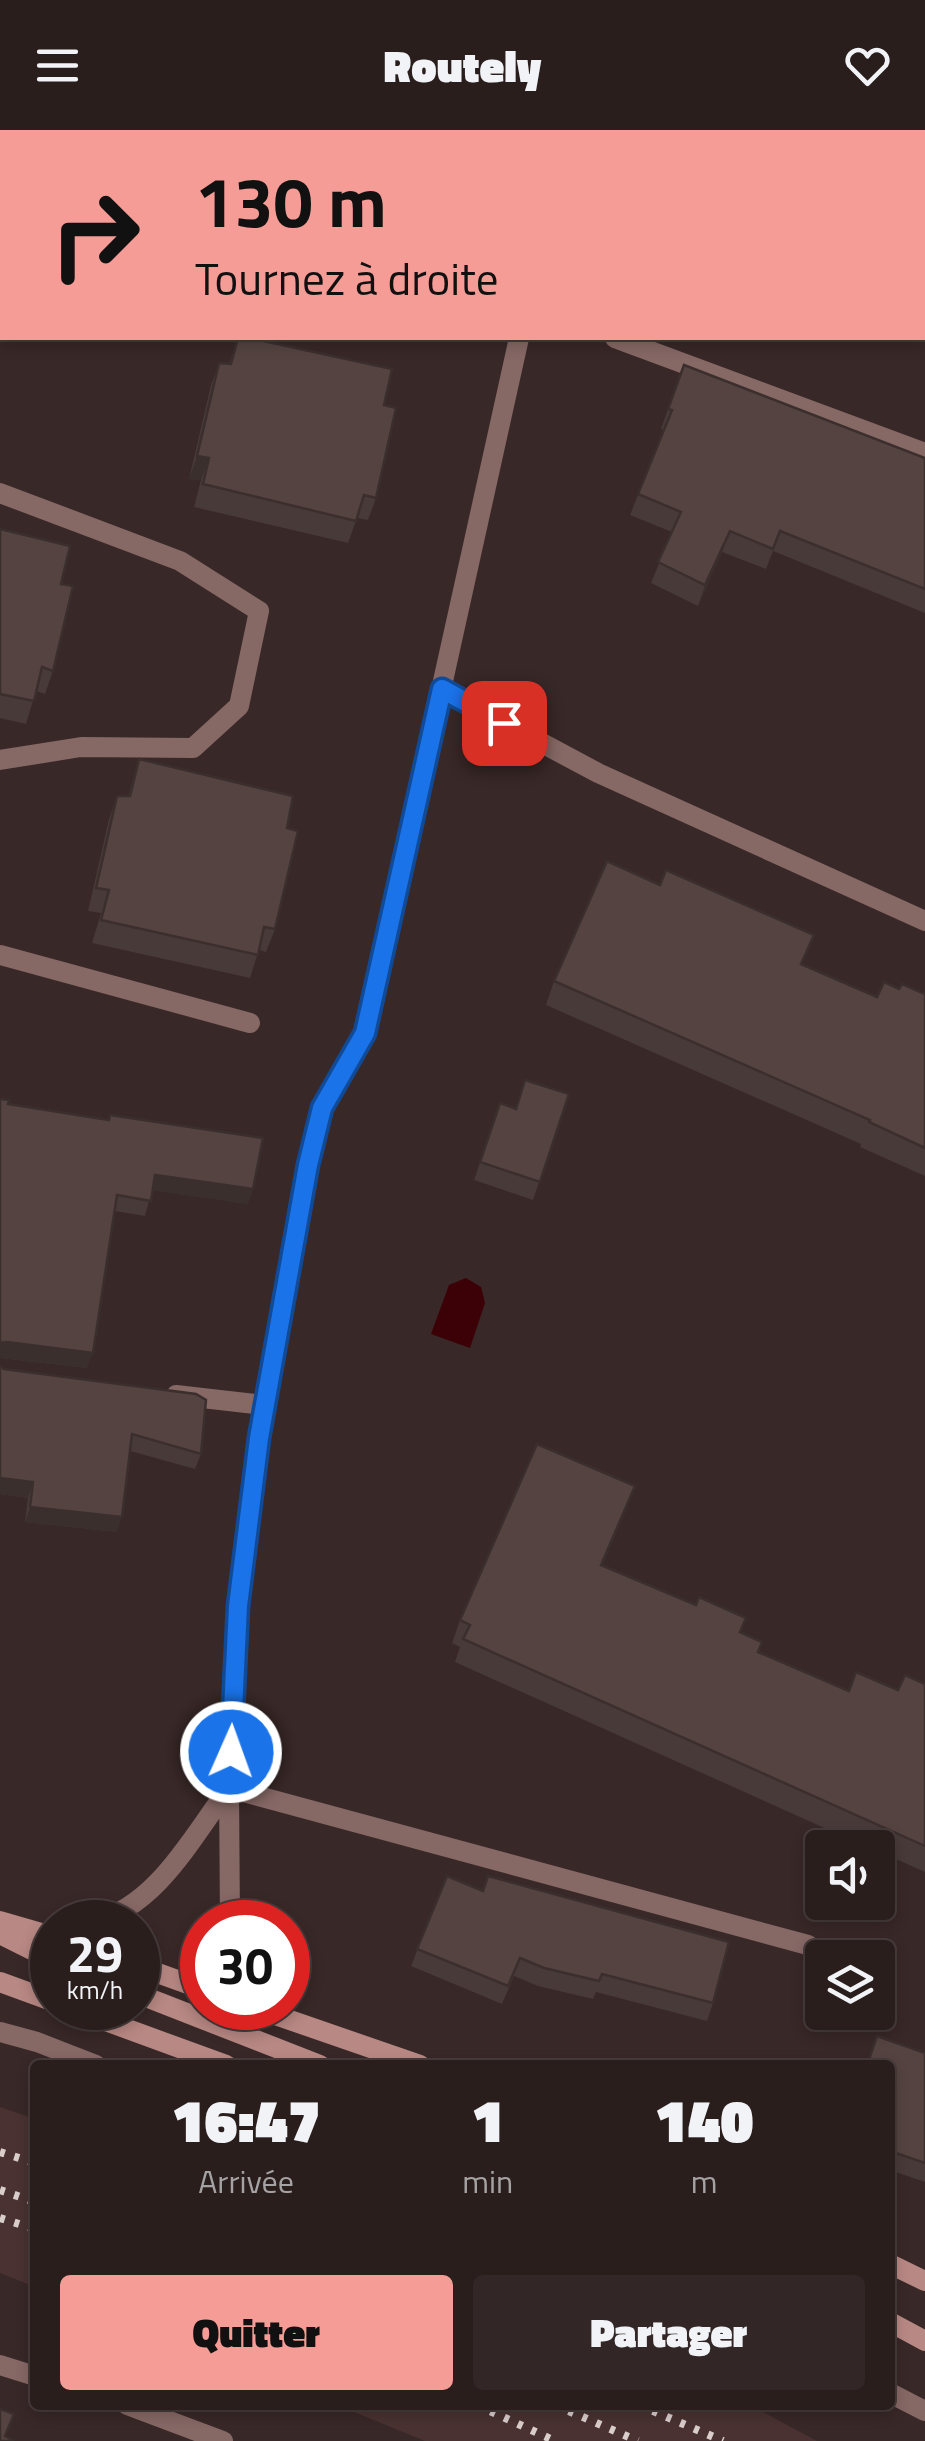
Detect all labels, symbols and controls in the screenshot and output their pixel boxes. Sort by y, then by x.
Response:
text: Routely [384,31,541,99]
icon: menu [30,38,85,93]
icon: heart [840,38,895,93]
text: 130 m [195,148,387,254]
icon: right [30,170,160,300]
text: Tournez à droite [195,244,499,312]
pin [462,681,547,766]
icon: arrive [477,696,532,751]
position arrow [179,1700,283,1804]
map controls [805,1830,895,2030]
button: sound [805,1830,895,1920]
speed limit sign: 30 [180,1900,310,2030]
text: 29 [67,1915,123,1991]
button: layers [805,1940,895,2030]
text: km/h [67,1971,123,2009]
text: 16:47 [171,2074,321,2165]
text: 1 [471,2074,504,2165]
text: 140 [655,2074,754,2165]
text: Arrivée [198,2157,294,2205]
text: min [462,2157,513,2205]
text: m [691,2157,717,2205]
button: Quitter [60,2275,453,2390]
button: Partager [473,2275,865,2390]

